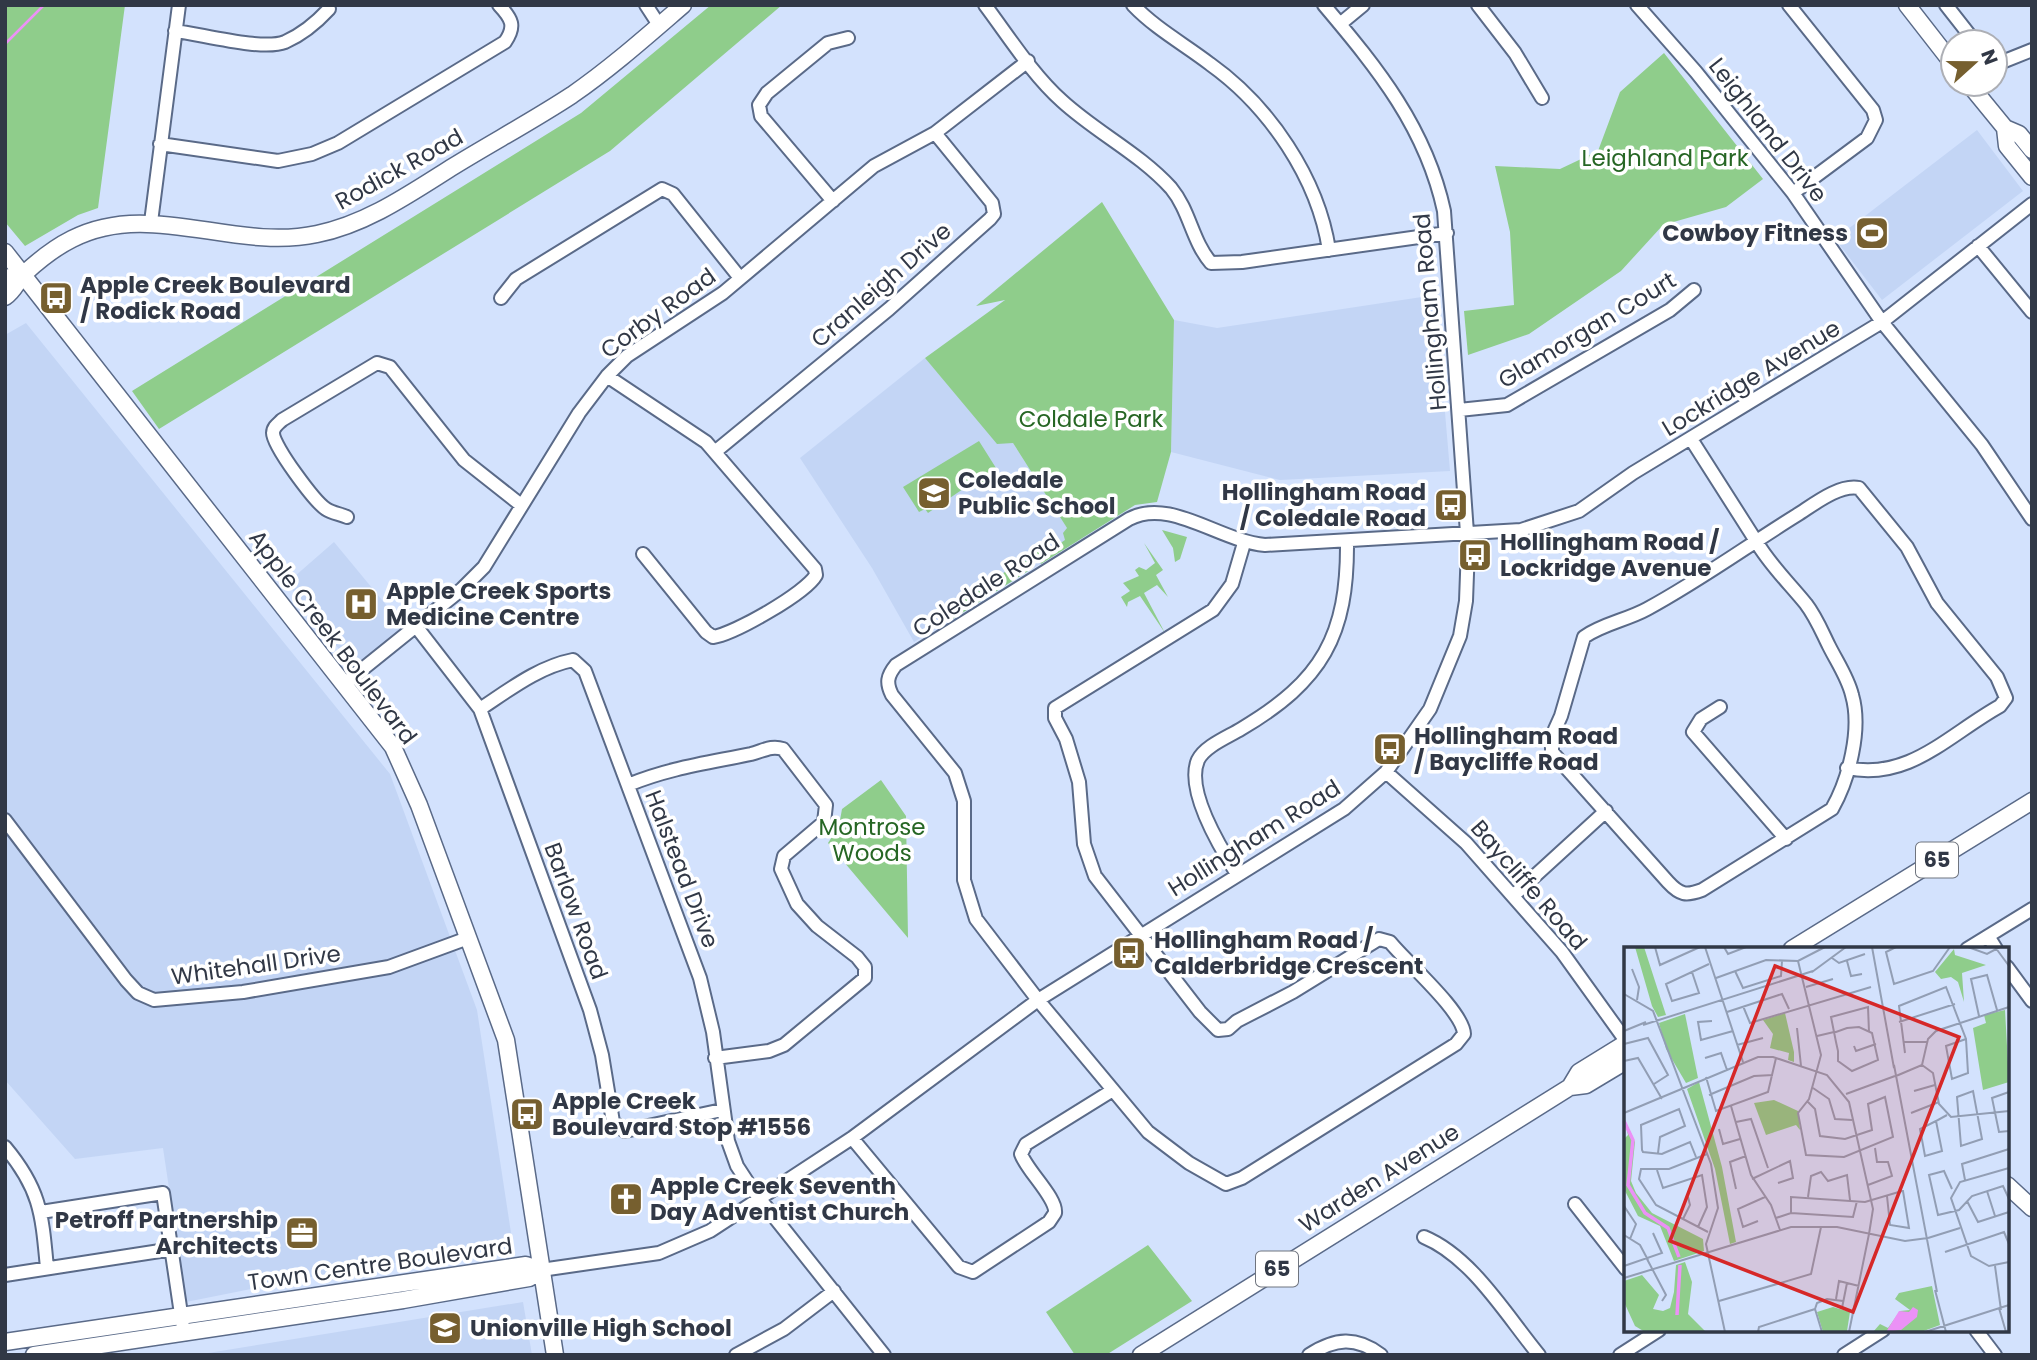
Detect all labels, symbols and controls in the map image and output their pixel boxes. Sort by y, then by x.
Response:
north arrow [1939,28,2009,98]
text: N [1974,46,2005,69]
street label: Leighland Drive [1701,51,1835,209]
street label: Rodick Road [329,121,469,217]
park label: Leighland Park [1581,142,1749,174]
street label: Hollingham Road [1405,212,1455,412]
sports icon: Cowboy Fitness [1853,214,1891,252]
street label: Cranleigh Drive [804,215,958,355]
place label: Cowboy Fitness [1662,217,1848,249]
street label: Corby Road [594,260,722,366]
street label: Glamorgan Court [1492,264,1682,396]
place label: Apple Creek Boulevard / Rodick Road [80,269,351,327]
bus stop icon: Apple Creek Boulevard / Rodick Road [37,279,75,317]
street label: Lockridge Avenue [1656,312,1846,444]
park label: Coldale Park [1019,403,1163,435]
place label: Coledale Public School [958,464,1115,522]
school or university icon: Coledale Public School [915,474,953,512]
place label: Hollingham Road / Coledale Road [1222,476,1426,534]
bus stop icon: Hollingham Road / Coledale Road [1432,486,1470,524]
street label: Apple Creek Boulevard [242,523,424,751]
street label: Coledale Road [906,525,1066,645]
place label: Hollingham Road / Lockridge Avenue [1500,526,1720,584]
bus stop icon: Hollingham Road / Lockridge Avenue [1456,536,1494,574]
place label: Apple Creek Sports Medicine Centre [386,575,611,633]
hospital icon: Apple Creek Sports Medicine Centre [342,585,380,623]
place label: Hollingham Road / Baycliffe Road [1414,720,1618,778]
bus stop icon: Hollingham Road / Baycliffe Road [1371,730,1409,768]
street label: Hollingham Road [1162,772,1346,904]
street label: Halstead Drive [637,785,727,953]
park label: Montrose Woods [818,811,926,869]
street label: Baycliffe Road [1463,813,1595,957]
street label: Barlow Road [536,838,616,984]
road number: 65 [1916,842,1958,878]
place label: Hollingham Road / Calderbridge Crescent [1154,924,1423,982]
bus stop icon: Hollingham Road / Calderbridge Crescent [1110,934,1148,972]
street label: Whitehall Drive [169,937,343,993]
inset map [1624,947,2009,1332]
place label: Apple Creek Boulevard Stop #1556 [552,1085,811,1143]
bus stop icon: Apple Creek Boulevard Stop #1556 [508,1095,546,1133]
street label: Warden Avenue [1293,1116,1465,1240]
place label: Apple Creek Seventh Day Adventist Church [650,1170,909,1228]
church icon: Apple Creek Seventh Day Adventist Church [607,1180,645,1218]
place label: Petroff Partnership Architects [55,1204,278,1262]
office icon: Petroff Partnership Architects [283,1214,321,1252]
street label: Town Centre Boulevard [246,1230,514,1298]
road number: 65 [1256,1252,1298,1286]
school or university icon: Unionville High School [426,1309,464,1347]
place label: Unionville High School [470,1312,732,1344]

